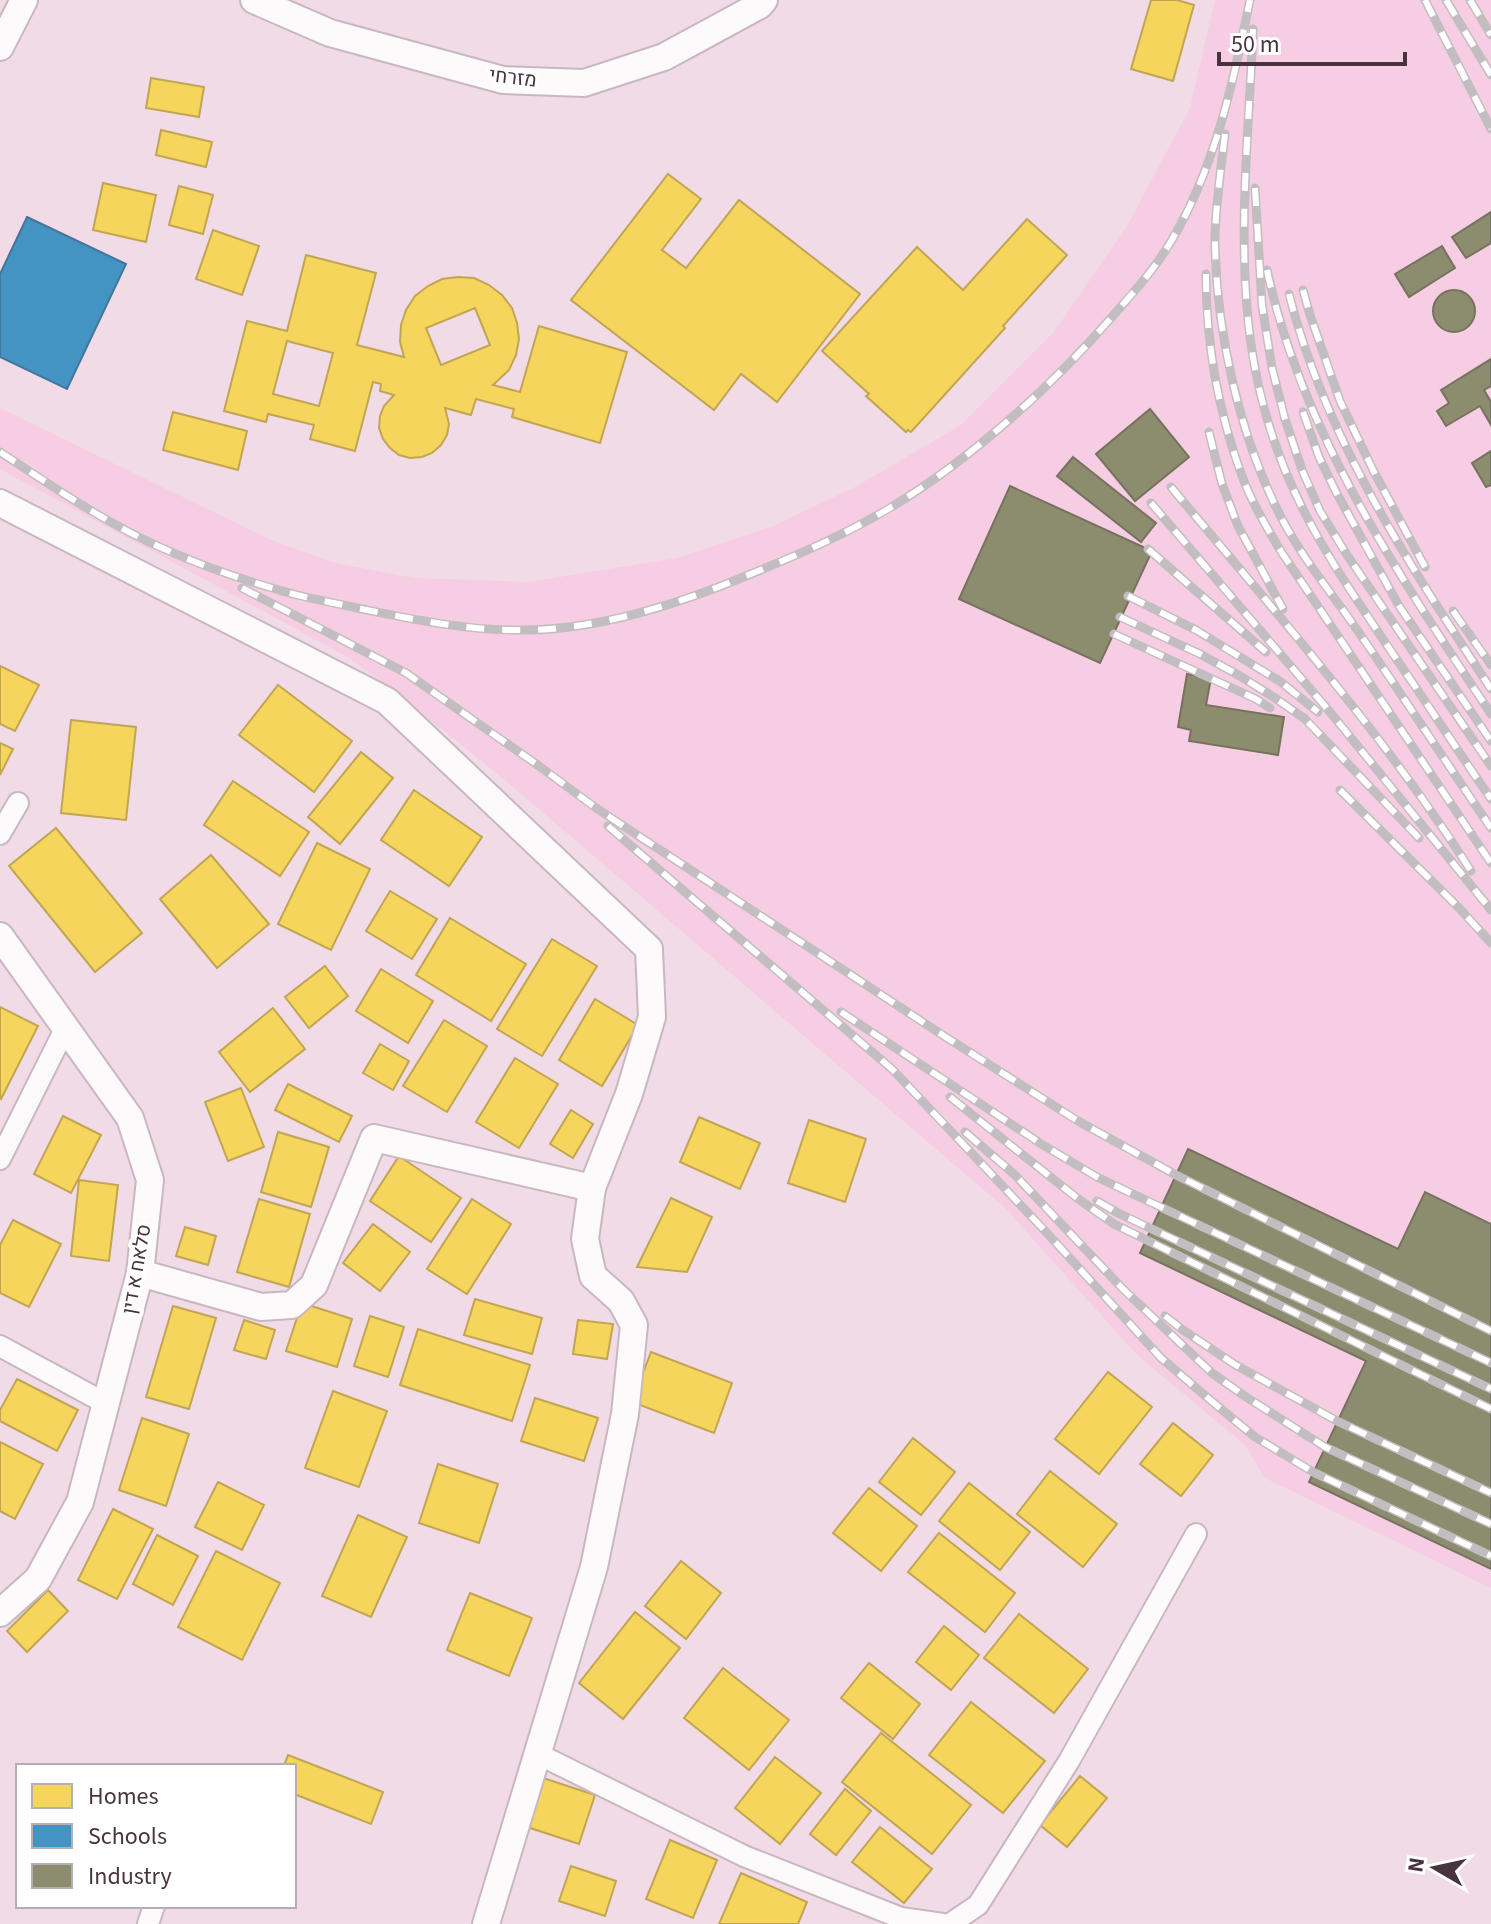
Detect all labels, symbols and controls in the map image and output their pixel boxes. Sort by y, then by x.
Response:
scale bar [1219,16,1405,66]
text: 50 m [1231,27,1280,62]
street label: מזרחי [487,61,538,95]
street label: סלאח א דין [115,1222,159,1316]
legend [16,1764,296,1908]
text: Homes [88,1779,159,1814]
text: Schools [88,1819,167,1854]
north arrow [1395,1828,1475,1908]
text: N [1399,1855,1433,1875]
text: Industry [88,1859,172,1894]

